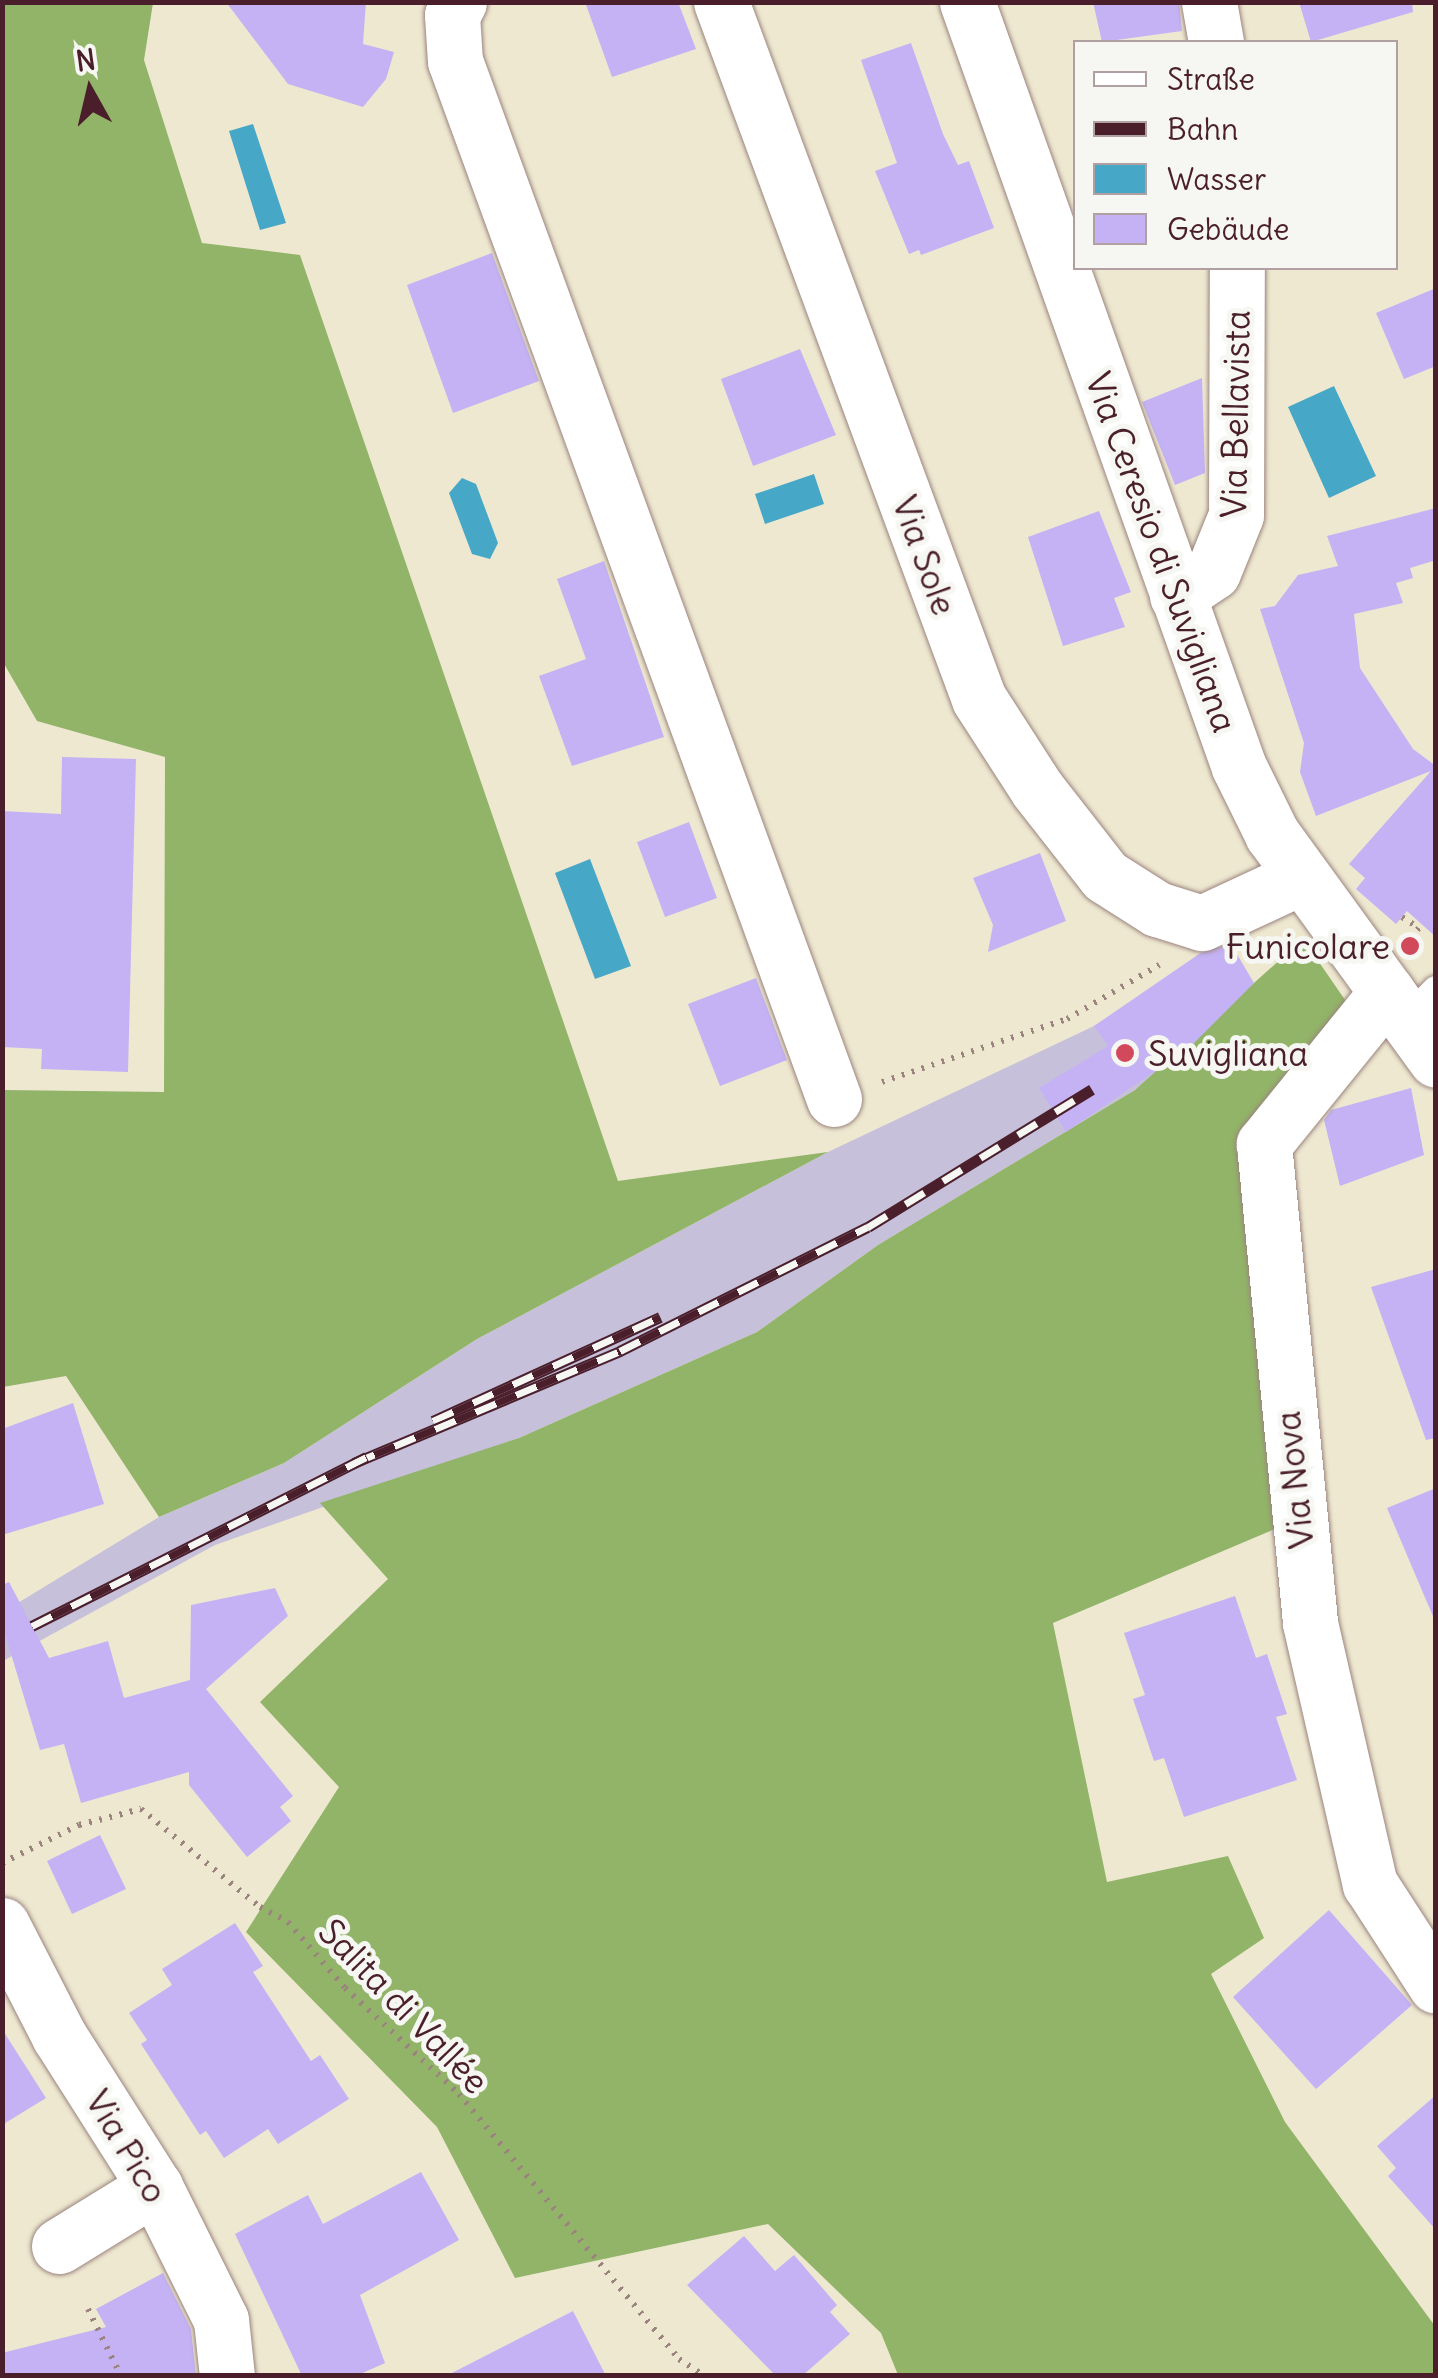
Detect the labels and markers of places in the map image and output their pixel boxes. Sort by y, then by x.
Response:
place label: Funicolare [1226,925,1390,967]
marker: Funicolare [1399,935,1421,957]
place label: Suvigliana [1148,1032,1308,1074]
marker: Suvigliana [1112,1040,1138,1066]

